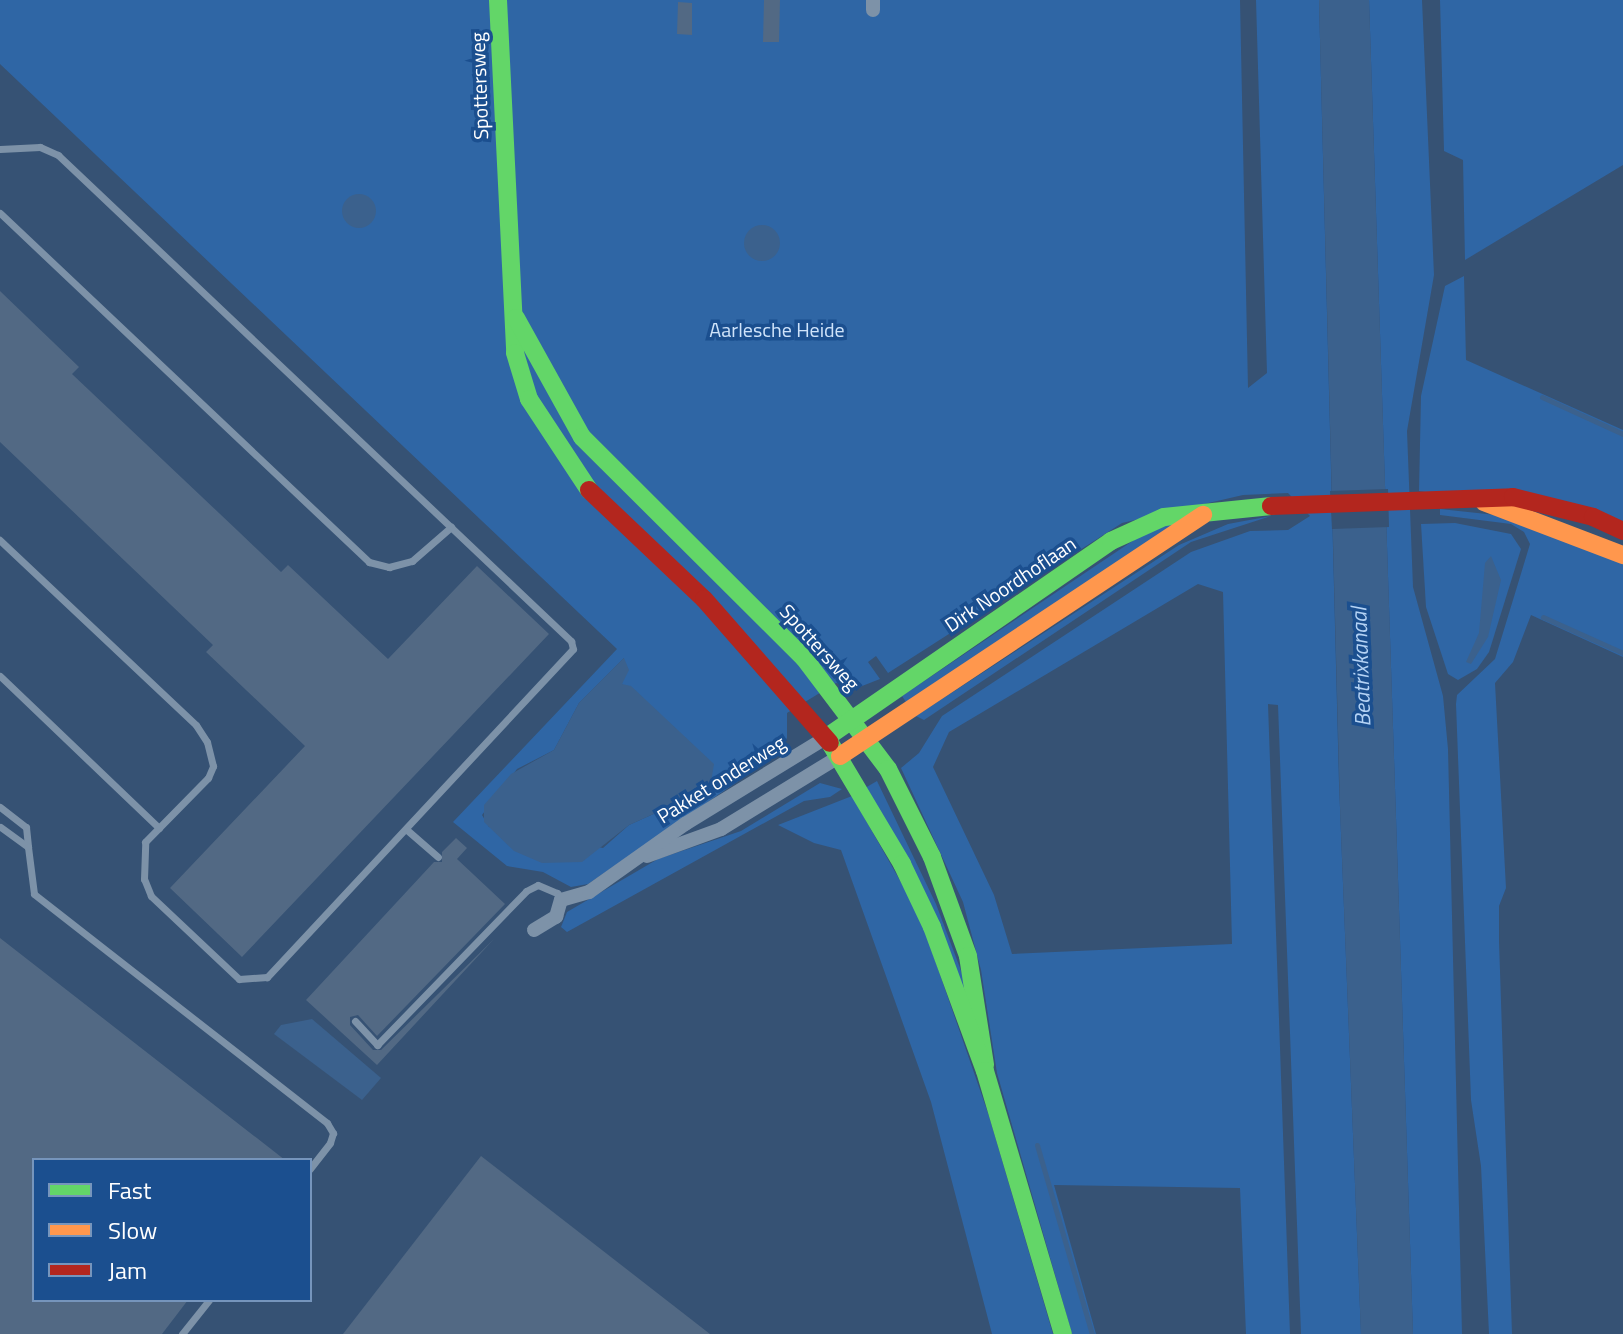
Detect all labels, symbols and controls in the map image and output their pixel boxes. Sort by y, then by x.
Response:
street label: Spottersweg [465,32,493,140]
park label: Aarlesche Heide [709,317,845,341]
street label: Dirk Noordhoflaan [940,531,1080,637]
street label: Spottersweg [775,599,865,695]
water label: Beatrixkanaal [1346,607,1376,727]
street label: Pakket onderweg [652,730,790,828]
legend [32,1158,312,1302]
text: Fast [108,1172,151,1208]
text: Slow [108,1212,157,1248]
text: Jam [108,1252,147,1288]

